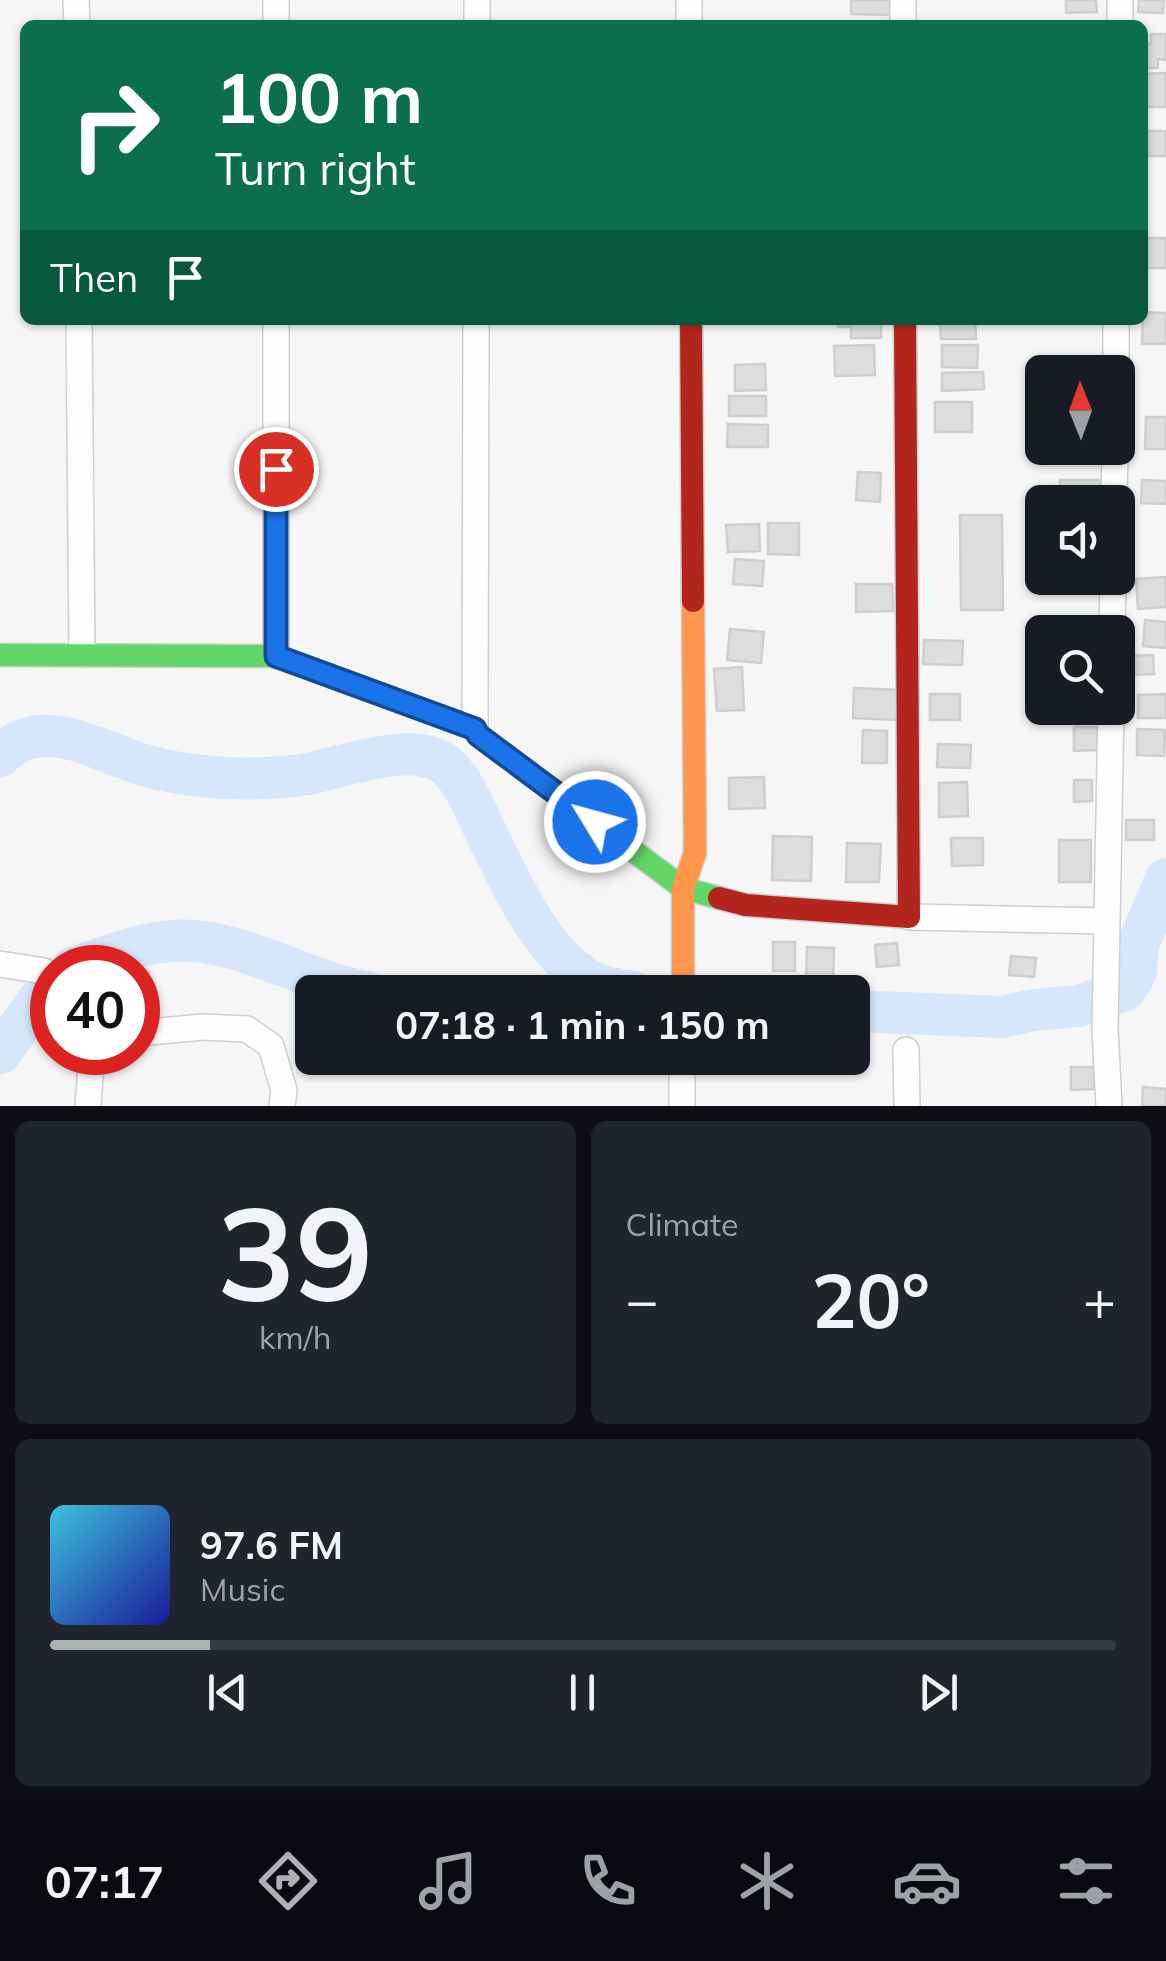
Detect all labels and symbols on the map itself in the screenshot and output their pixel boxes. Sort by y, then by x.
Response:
north arrow [1025,355,1135,465]
pin [234,427,319,512]
position arrow [543,770,647,874]
speed limit sign: 40 [30,945,160,1075]

